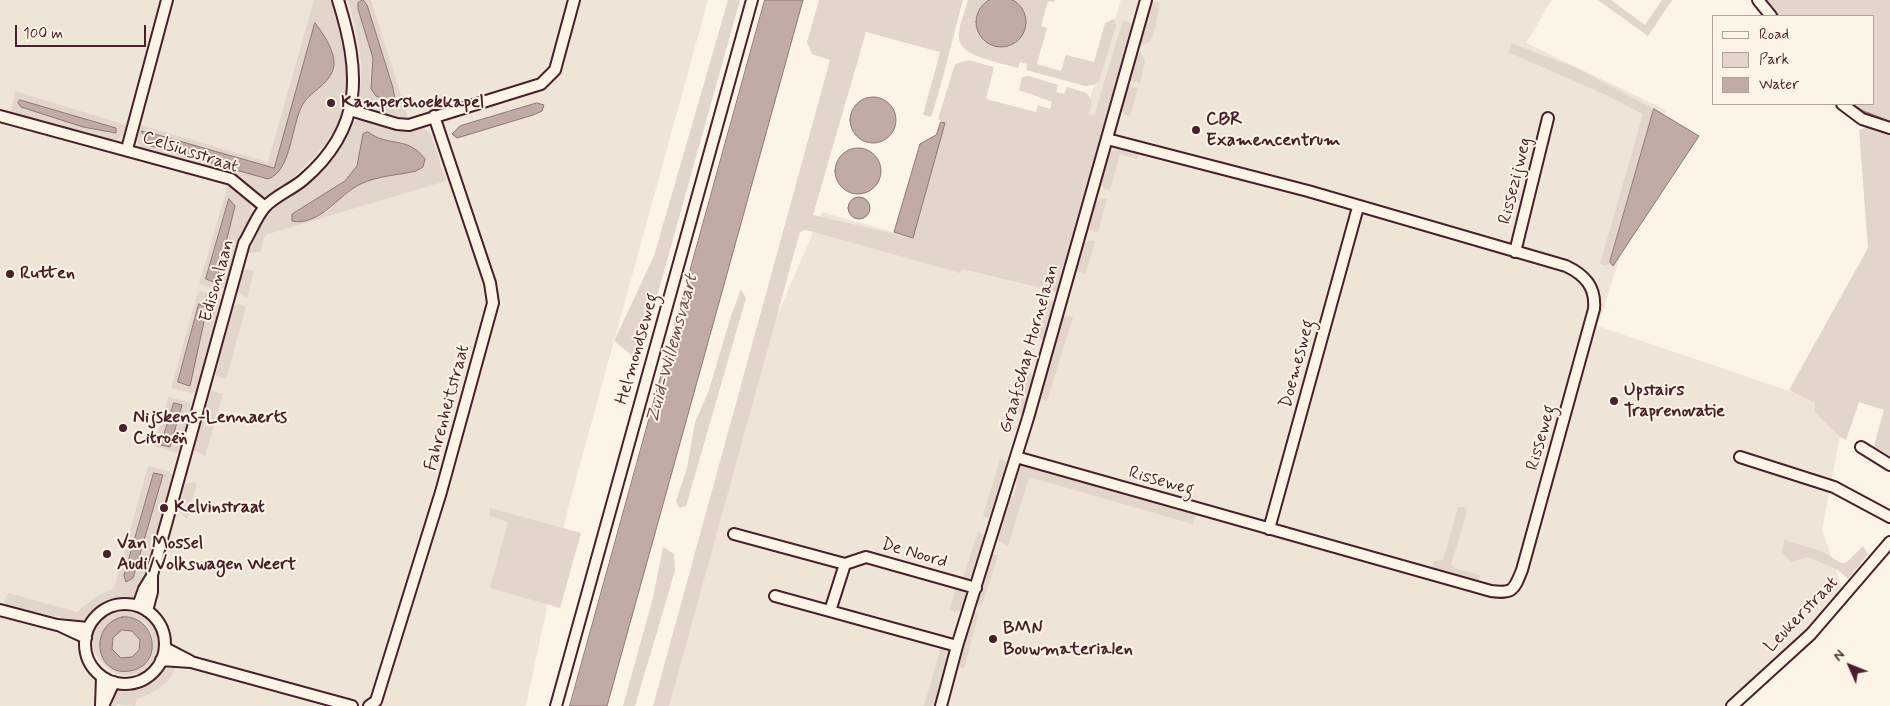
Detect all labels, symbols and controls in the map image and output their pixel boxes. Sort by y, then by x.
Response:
scale bar [18,15,149,47]
legend [1712,15,1875,105]
text: 100 m [23,24,63,44]
text: Road [1759,25,1789,45]
text: Park [1759,50,1789,70]
text: Water [1759,75,1799,95]
place label: Kampershoekkapel [341,92,484,114]
marker: Kampershoekkapel [325,97,337,109]
place label: CBR Examencentrum [1206,109,1340,152]
marker: CBR Examencentrum [1190,124,1202,136]
street label: Celsiusstraat [139,127,241,179]
street label: Rissezijweg [1495,135,1537,227]
street label: Edisonlaan [196,237,240,325]
street label: Graafschap Hornelaan [996,262,1064,436]
place label: Rutten [20,263,75,285]
marker: Rutten [4,268,16,280]
water label: Zuid-Willemsvaart [642,272,704,426]
street label: Helmondseweg [612,291,664,407]
street label: Doemesweg [1276,317,1320,411]
street label: Fahrenheitstraat [421,343,475,473]
place label: Upstairs Traprenovatie [1624,380,1725,422]
marker: Upstairs Traprenovatie [1608,395,1620,407]
street label: Risseweg [1522,403,1562,473]
place label: Nijskens-Lennaerts Citroën [133,407,287,449]
marker: Nijskens-Lennaerts Citroën [117,422,129,434]
street label: Risseweg [1126,462,1196,502]
place label: Kelvinstraat [174,497,265,519]
marker: Kelvinstraat [158,502,170,514]
place label: Van Mossel Audi/Volkswagen Weert [117,533,296,576]
street label: De Noord [878,534,950,574]
marker: Van Mossel Audi/Volkswagen Weert [101,548,113,560]
street label: Leukerstraat [1760,572,1844,658]
place label: BMN Bouwmaterialen [1003,618,1133,660]
marker: BMN Bouwmaterialen [987,633,999,645]
north arrow [1825,641,1875,691]
text: N [1829,646,1849,665]

